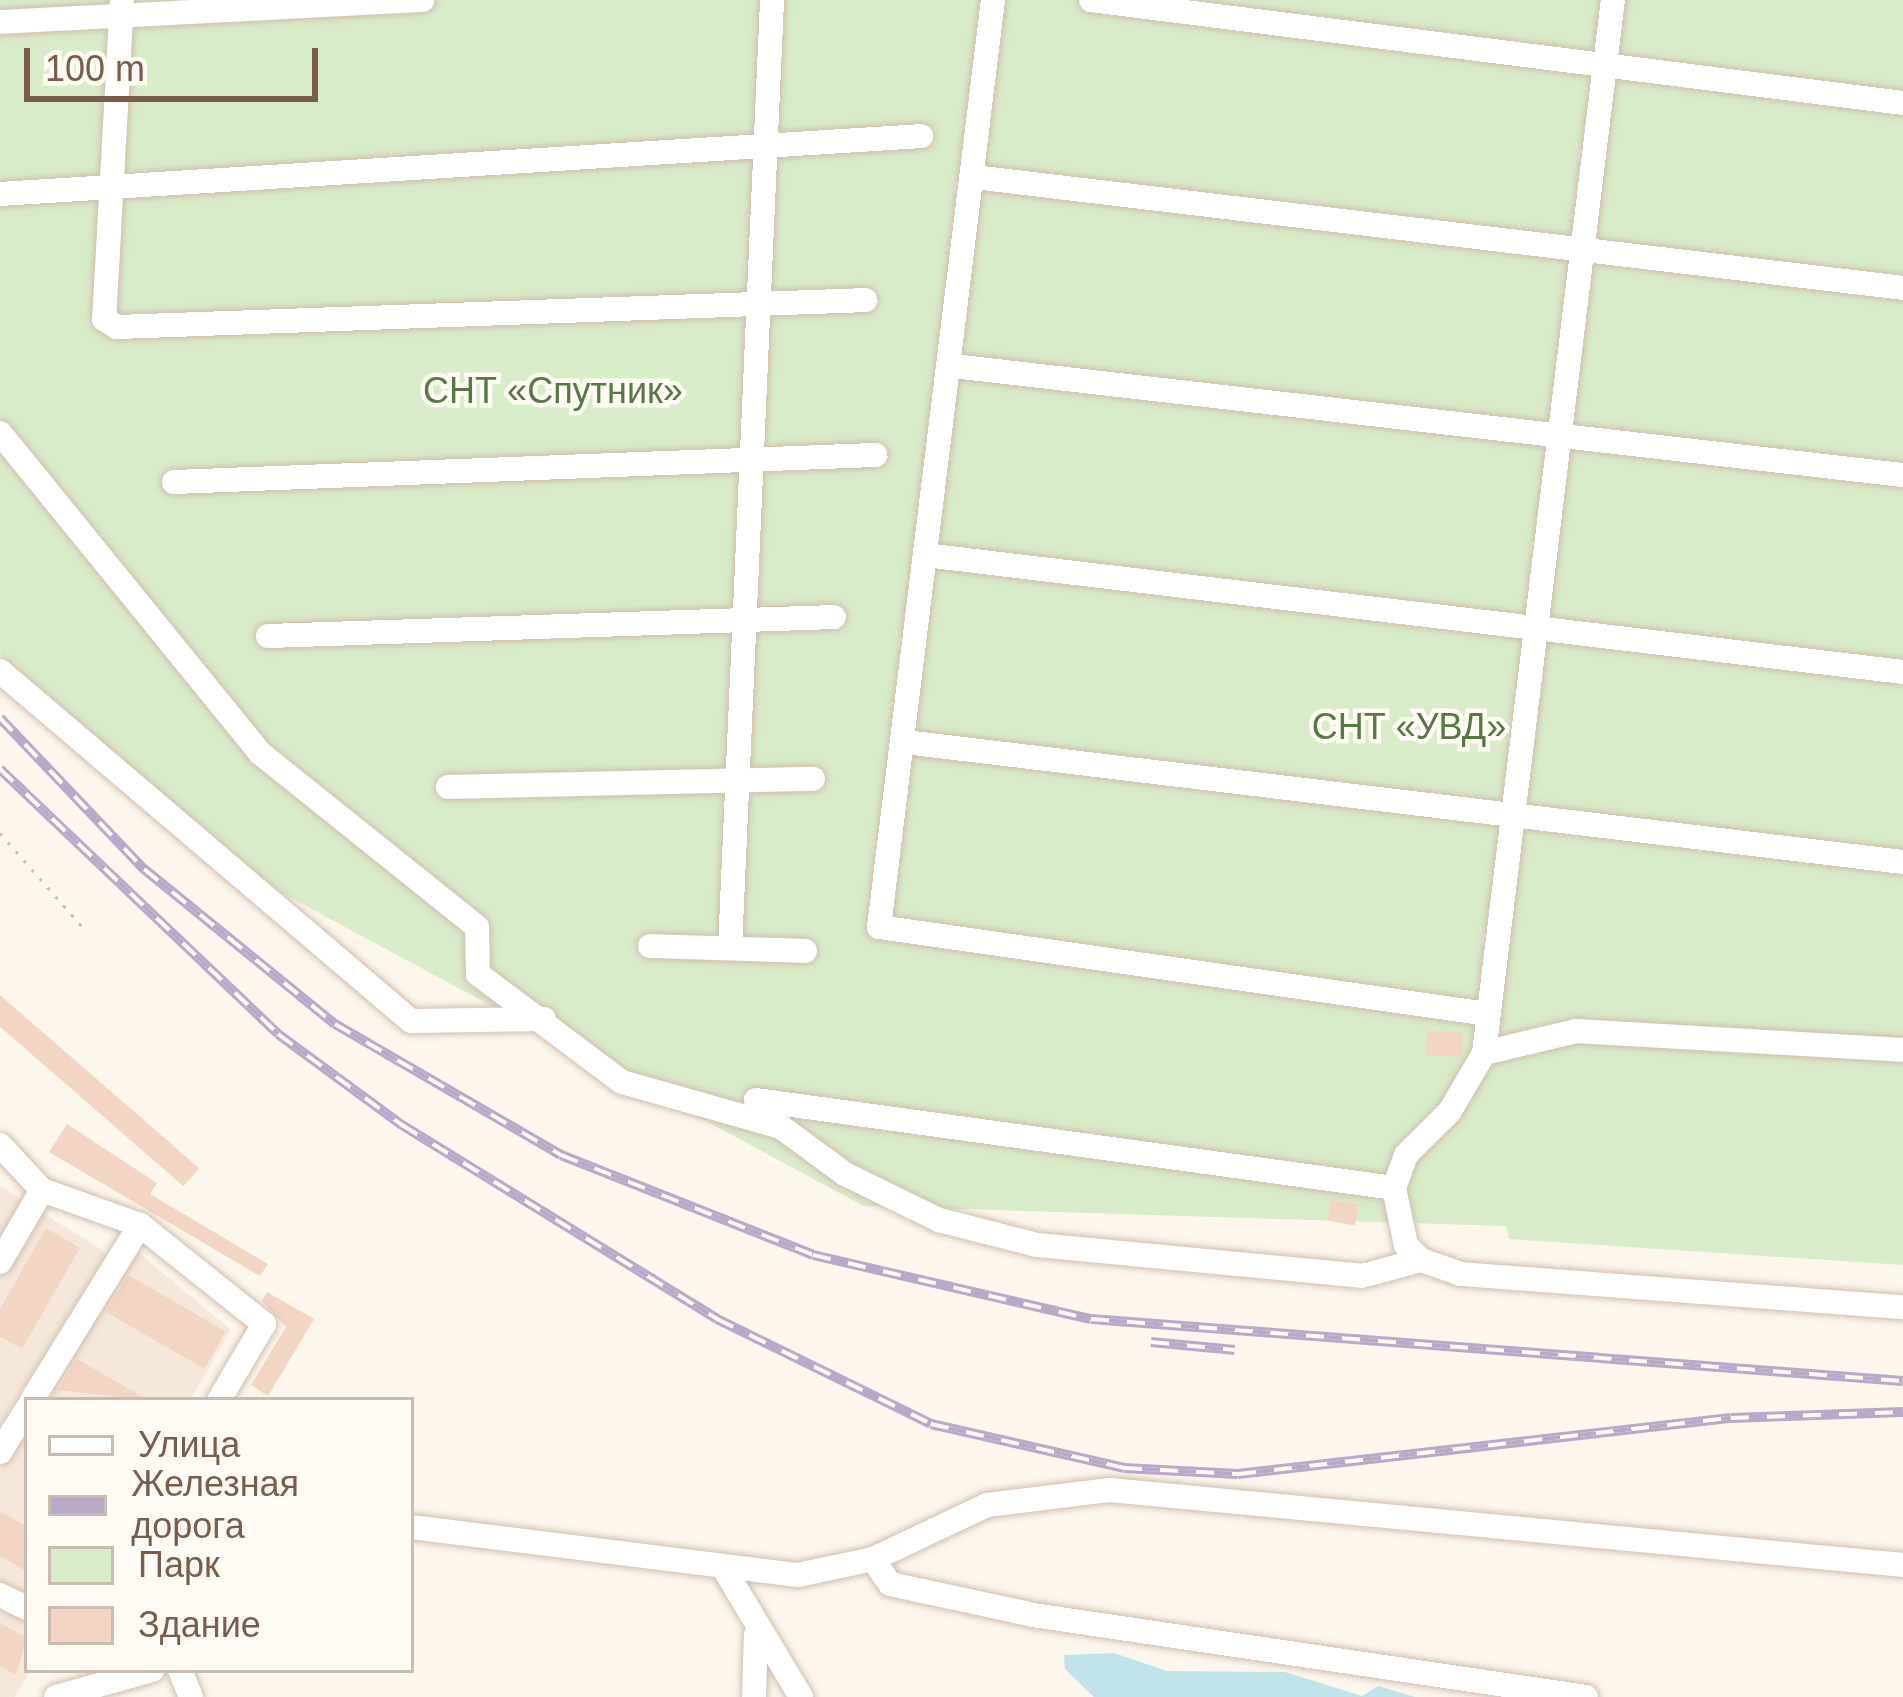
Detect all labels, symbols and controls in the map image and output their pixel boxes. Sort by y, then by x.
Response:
scale bar [30,24,324,98]
text: 100 m [45,48,145,89]
park label: СНТ «Спутник» [423,369,683,413]
park label: СНТ «УВД» [1312,705,1506,749]
legend [24,1397,414,1673]
text: Улица [138,1424,240,1465]
text: Железная дорога [131,1463,299,1546]
text: Парк [138,1544,220,1585]
text: Здание [138,1604,261,1645]

